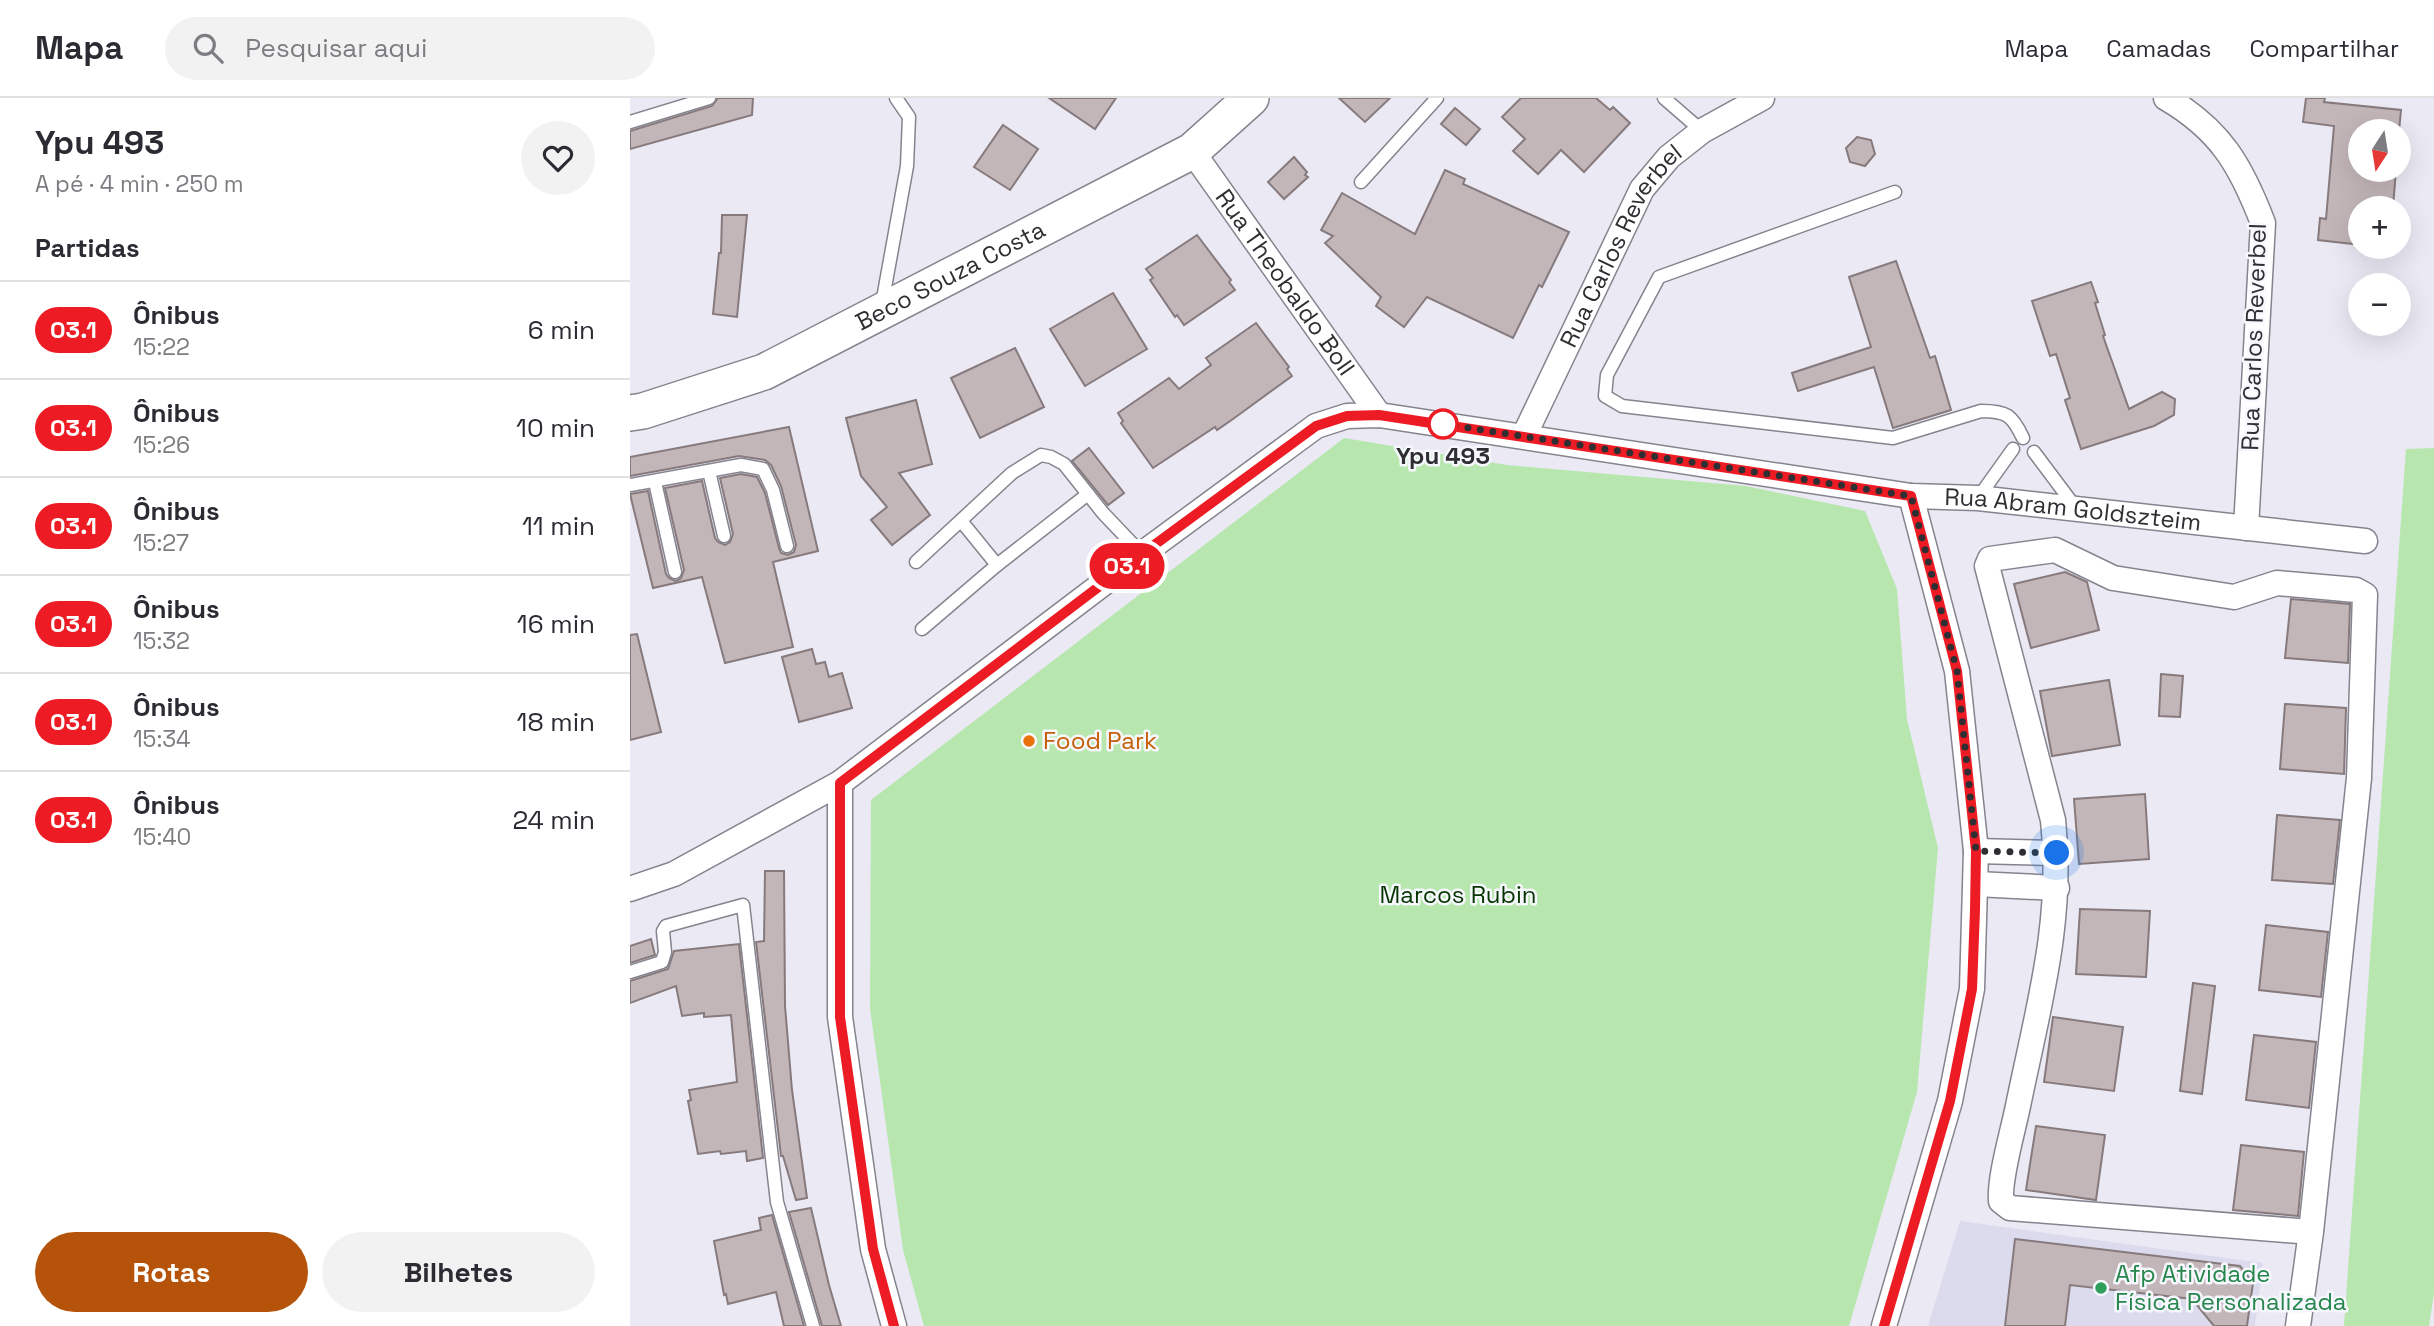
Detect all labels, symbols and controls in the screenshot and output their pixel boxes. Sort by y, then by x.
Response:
search box [165,17,655,80]
text: Mapa [35,27,123,69]
icon: search [189,29,227,67]
text: Pesquisar aqui [245,31,427,65]
text: Mapa [2004,33,2068,64]
text: Camadas [2106,33,2211,64]
text: Compartilhar [2249,33,2399,64]
north arrow [2348,119,2412,182]
map controls [2348,119,2411,336]
button: heart [521,121,595,195]
text: Ypu 493 [35,122,164,164]
street label: Rua Carlos Reverbel [1553,137,1688,352]
text: A pé · 4 min · 250 m [35,169,244,199]
street label: Rua Theobaldo Boll [1209,183,1362,381]
button: + [2348,196,2411,259]
street label: Beco Souza Costa [850,213,1050,337]
street label: Rua Carlos Reverbel [2234,223,2273,451]
text: Partidas [35,231,140,265]
button: − [2348,273,2411,336]
text: Ônibus [133,298,220,332]
text: 6 min [528,313,595,347]
text: 03.1 [50,314,97,345]
text: 15:22 [133,332,190,362]
text: Ônibus [133,396,220,430]
marker: Ypu 493 [1428,409,1458,439]
text: 10 min [516,411,595,445]
text: 03.1 [50,412,97,443]
text: 15:26 [133,430,190,460]
place label: Ypu 493 [1396,440,1490,471]
street label: Rua Abram Goldszteim [1944,481,2203,538]
text: Ônibus [133,494,220,528]
text: 11 min [522,509,595,543]
text: 03.1 [50,510,97,541]
text: 15:27 [133,528,189,558]
line badge: 03.1 [1078,543,1176,589]
text: 03.1 [1104,550,1150,581]
text: Ônibus [133,592,220,626]
text: 16 min [517,607,595,641]
text: 03.1 [50,608,97,639]
text: 15:32 [133,626,190,656]
text: Ônibus [133,690,220,724]
text: 18 min [517,705,595,739]
text: 03.1 [50,706,97,737]
text: 15:34 [133,724,190,754]
place label: Food Park [1043,725,1157,756]
marker: Food Park [1021,733,1037,749]
text: Ônibus [133,788,220,822]
text: 24 min [512,803,595,837]
text: 03.1 [50,804,97,835]
text: 15:40 [133,822,191,852]
your location [2039,835,2074,870]
park label: Marcos Rubin [1379,879,1537,910]
button: Rotas [35,1232,308,1312]
button: Bilhetes [322,1232,595,1312]
place label: Afp Atividade Física Personalizada [2115,1258,2347,1317]
marker: Afp Atividade Física Personalizada [2093,1280,2109,1296]

